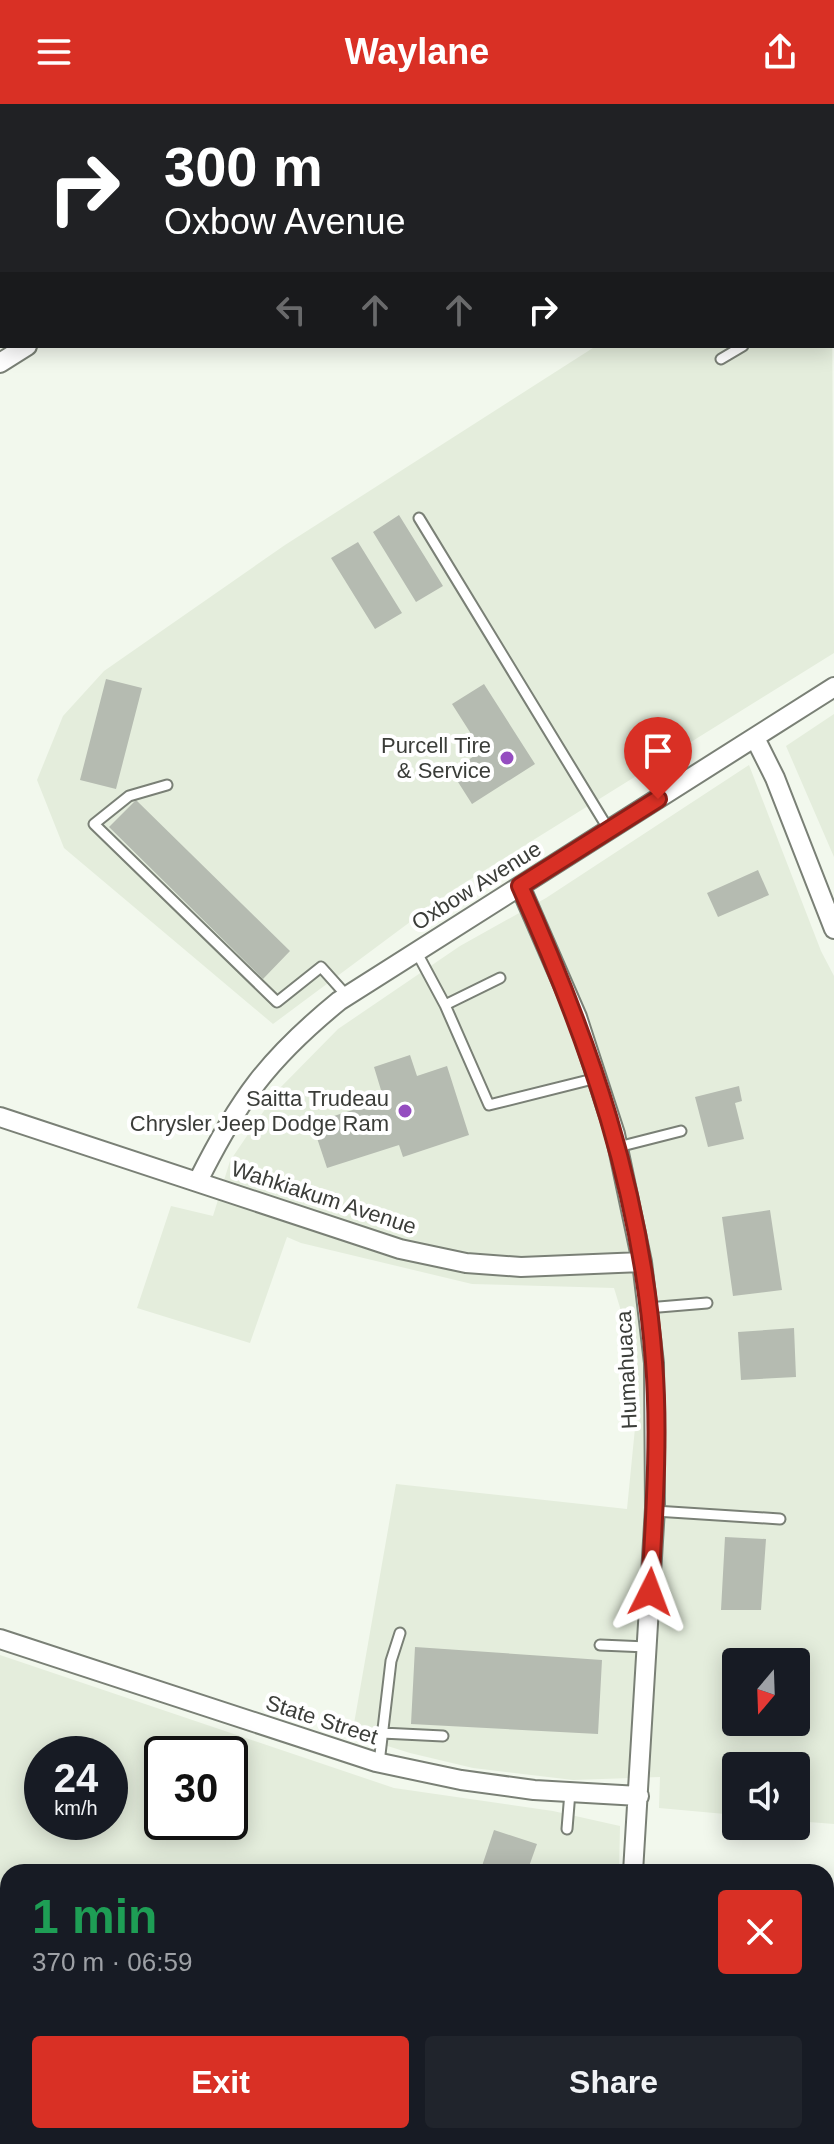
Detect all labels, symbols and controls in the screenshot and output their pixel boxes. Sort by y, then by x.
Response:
icon: menu [32,30,76,74]
icon: share [758,30,802,74]
text: Waylane [345,31,489,72]
text: 300 m [164,135,323,198]
icon: right [32,136,136,240]
text: Oxbow Avenue [164,201,406,242]
icon: left [269,288,313,332]
icon: ahead [353,288,397,332]
icon: ahead [437,288,481,332]
icon: right [521,288,565,332]
pin [624,717,692,799]
icon: arrive [636,729,680,773]
place label: Purcell Tire & Service [381,733,491,783]
marker: Purcell Tire & Service [498,749,516,767]
street label: Oxbow Avenue [407,836,545,935]
place label: Saitta Trudeau Chrysler Jeep Dodge Ram [130,1086,389,1136]
marker: Saitta Trudeau Chrysler Jeep Dodge Ram [396,1102,414,1120]
street label: Wahkiakum Avenue [228,1156,420,1239]
street label: Humahuaca [611,1309,642,1430]
position arrow [608,1550,692,1634]
north arrow [722,1648,810,1736]
map controls [722,1648,810,1840]
street label: State Street [263,1690,381,1749]
speed limit sign: 30 [144,1736,248,1840]
button: sound [722,1752,810,1840]
text: 24 [54,1756,98,1800]
text: km/h [54,1797,98,1819]
text: 1 min [32,1890,157,1943]
button: close [718,1890,802,1974]
text: 370 m · 06:59 [32,1947,192,1977]
button: Exit [32,2036,409,2128]
button: Share [425,2036,802,2128]

